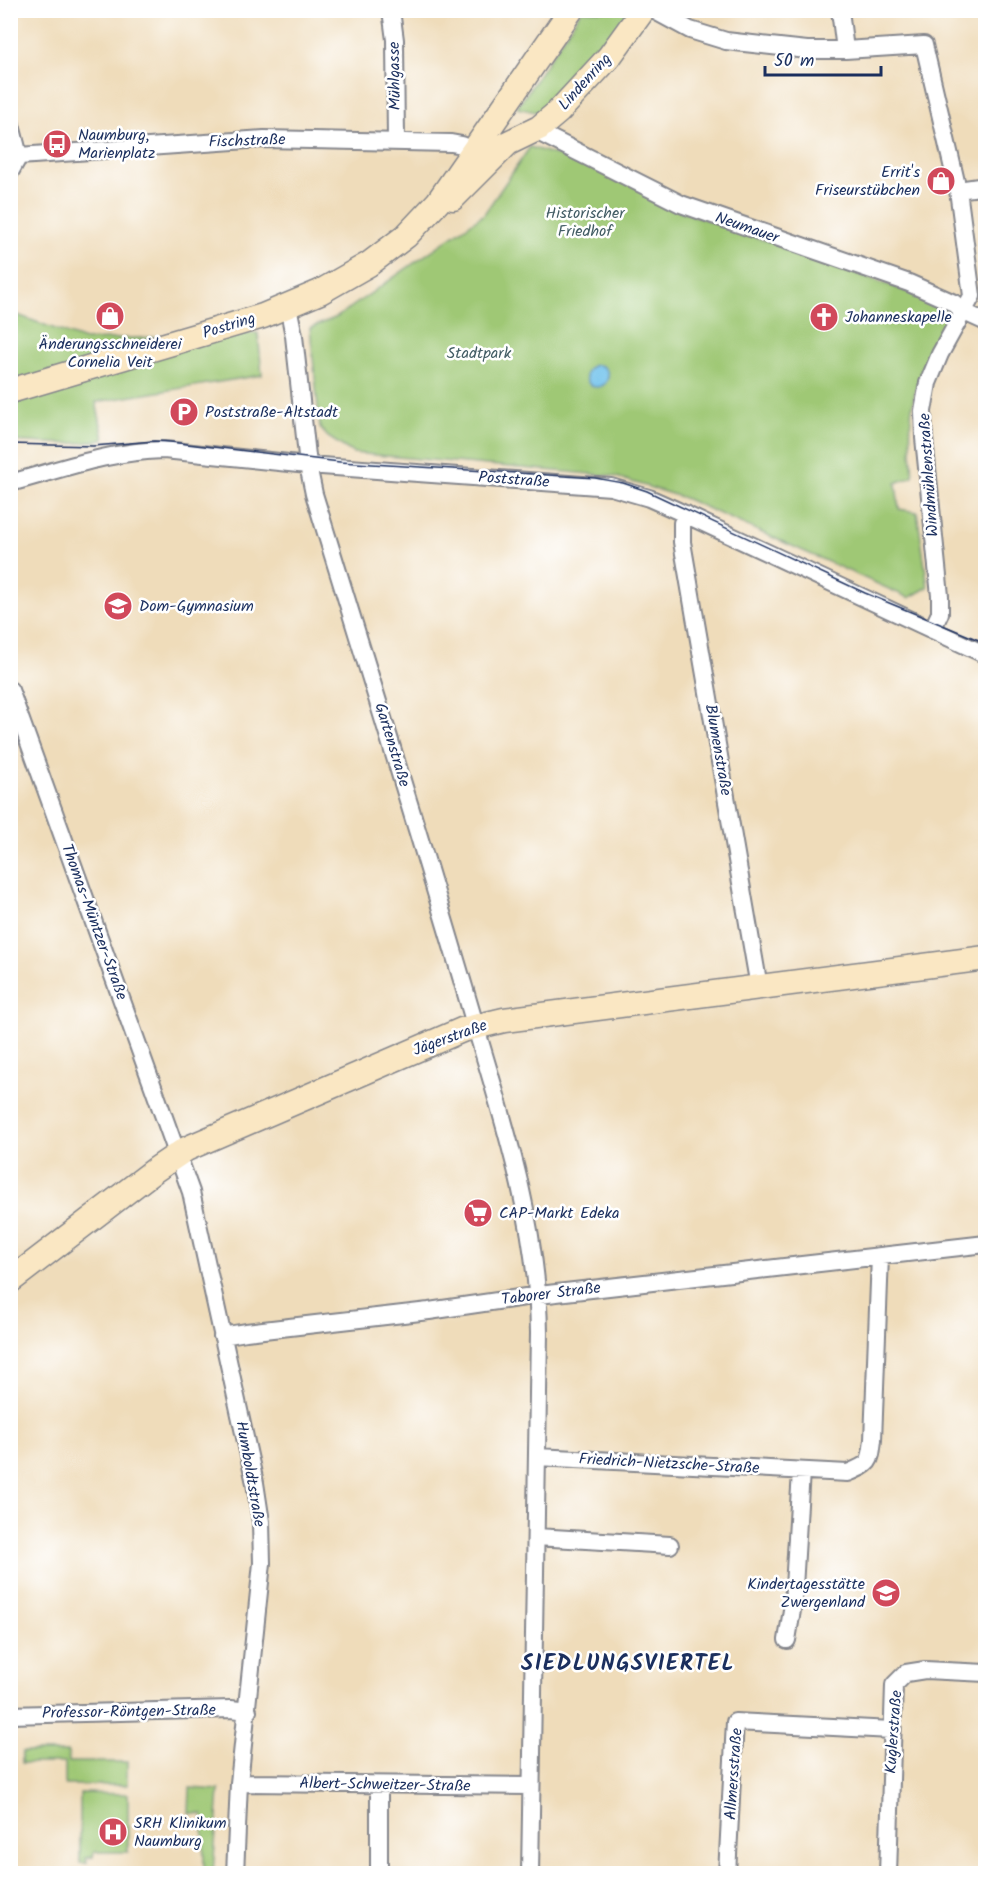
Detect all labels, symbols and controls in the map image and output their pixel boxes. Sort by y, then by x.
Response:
scale bar [765,39,880,77]
street label: Mühlgasse [382,41,408,111]
text: 50 m [774,47,814,76]
street label: Lindenring [552,48,618,116]
place label: Naumburg, Marienplatz [78,123,155,166]
street label: Fischstraße [208,127,286,155]
bus stop icon: Naumburg, Marienplatz [41,128,73,160]
place label: Errit's Friseurstübchen [815,160,920,203]
shop icon: Errit's Friseurstübchen [925,165,957,197]
park label: Historischer Friedhof [546,201,626,244]
street label: Neumauer [712,205,784,251]
shop icon: Änderungsschneiderei Cornelia Veit [94,300,126,332]
church icon: Johanneskapelle [808,301,840,333]
place label: Johanneskapelle [845,305,952,330]
street label: Postring [199,306,259,346]
place label: Änderungsschneiderei Cornelia Veit [39,332,183,375]
park label: Stadtpark [447,341,512,366]
parking icon: Poststraße-Altstadt [168,396,200,428]
place label: Poststraße-Altstadt [205,400,339,425]
street label: Windmühlenstraße [912,412,946,538]
street label: Poststraße [478,465,550,495]
school or university icon: Dom-Gymnasium [102,590,134,622]
place label: Dom-Gymnasium [139,594,254,619]
street label: Gartenstraße [367,700,417,790]
street label: Blumenstraße [698,702,738,798]
street label: Thomas-Müntzer-Straße [54,840,134,1004]
street label: Jägerstraße [409,1013,491,1063]
supermarket icon: CAP-Markt Edeka [462,1197,494,1229]
place label: CAP-Markt Edeka [499,1201,619,1226]
street label: Taborer Straße [500,1276,602,1312]
street label: Humboldtstraße [228,1419,272,1529]
street label: Friedrich-Nietzsche-Straße [578,1447,760,1481]
place label: Kindertagesstätte Zwergenland [747,1572,866,1615]
school or university icon: Kindertagesstätte Zwergenland [870,1577,902,1609]
district label: SIEDLUNGSVIERTEL [521,1647,735,1682]
street label: Kuglerstraße [879,1689,909,1775]
street label: Professor-Röntgen-Straße [42,1698,216,1726]
street label: Allmersstraße [718,1727,750,1821]
street label: Albert-Schweitzer-Straße [299,1771,471,1799]
place label: SRH Klinikum Naumburg [134,1811,227,1854]
hospital icon: SRH Klinikum Naumburg [97,1816,129,1848]

